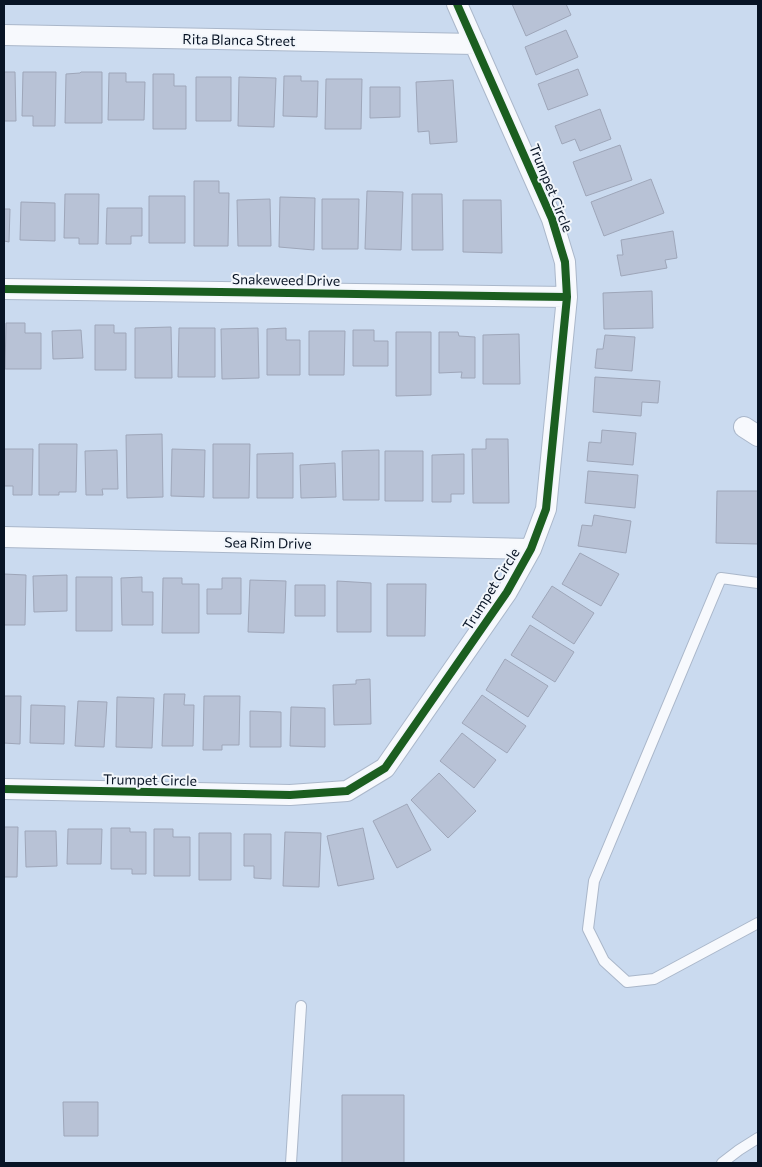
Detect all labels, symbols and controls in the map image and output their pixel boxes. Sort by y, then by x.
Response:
street label: Rita Blanca Street [182,30,296,49]
street label: Trumpet Circle [526,141,577,234]
street label: Snakeweed Drive [232,270,340,289]
street label: Sea Rim Drive [224,533,312,552]
street label: Trumpet Circle [459,544,523,633]
street label: Trumpet Circle [103,770,197,789]

